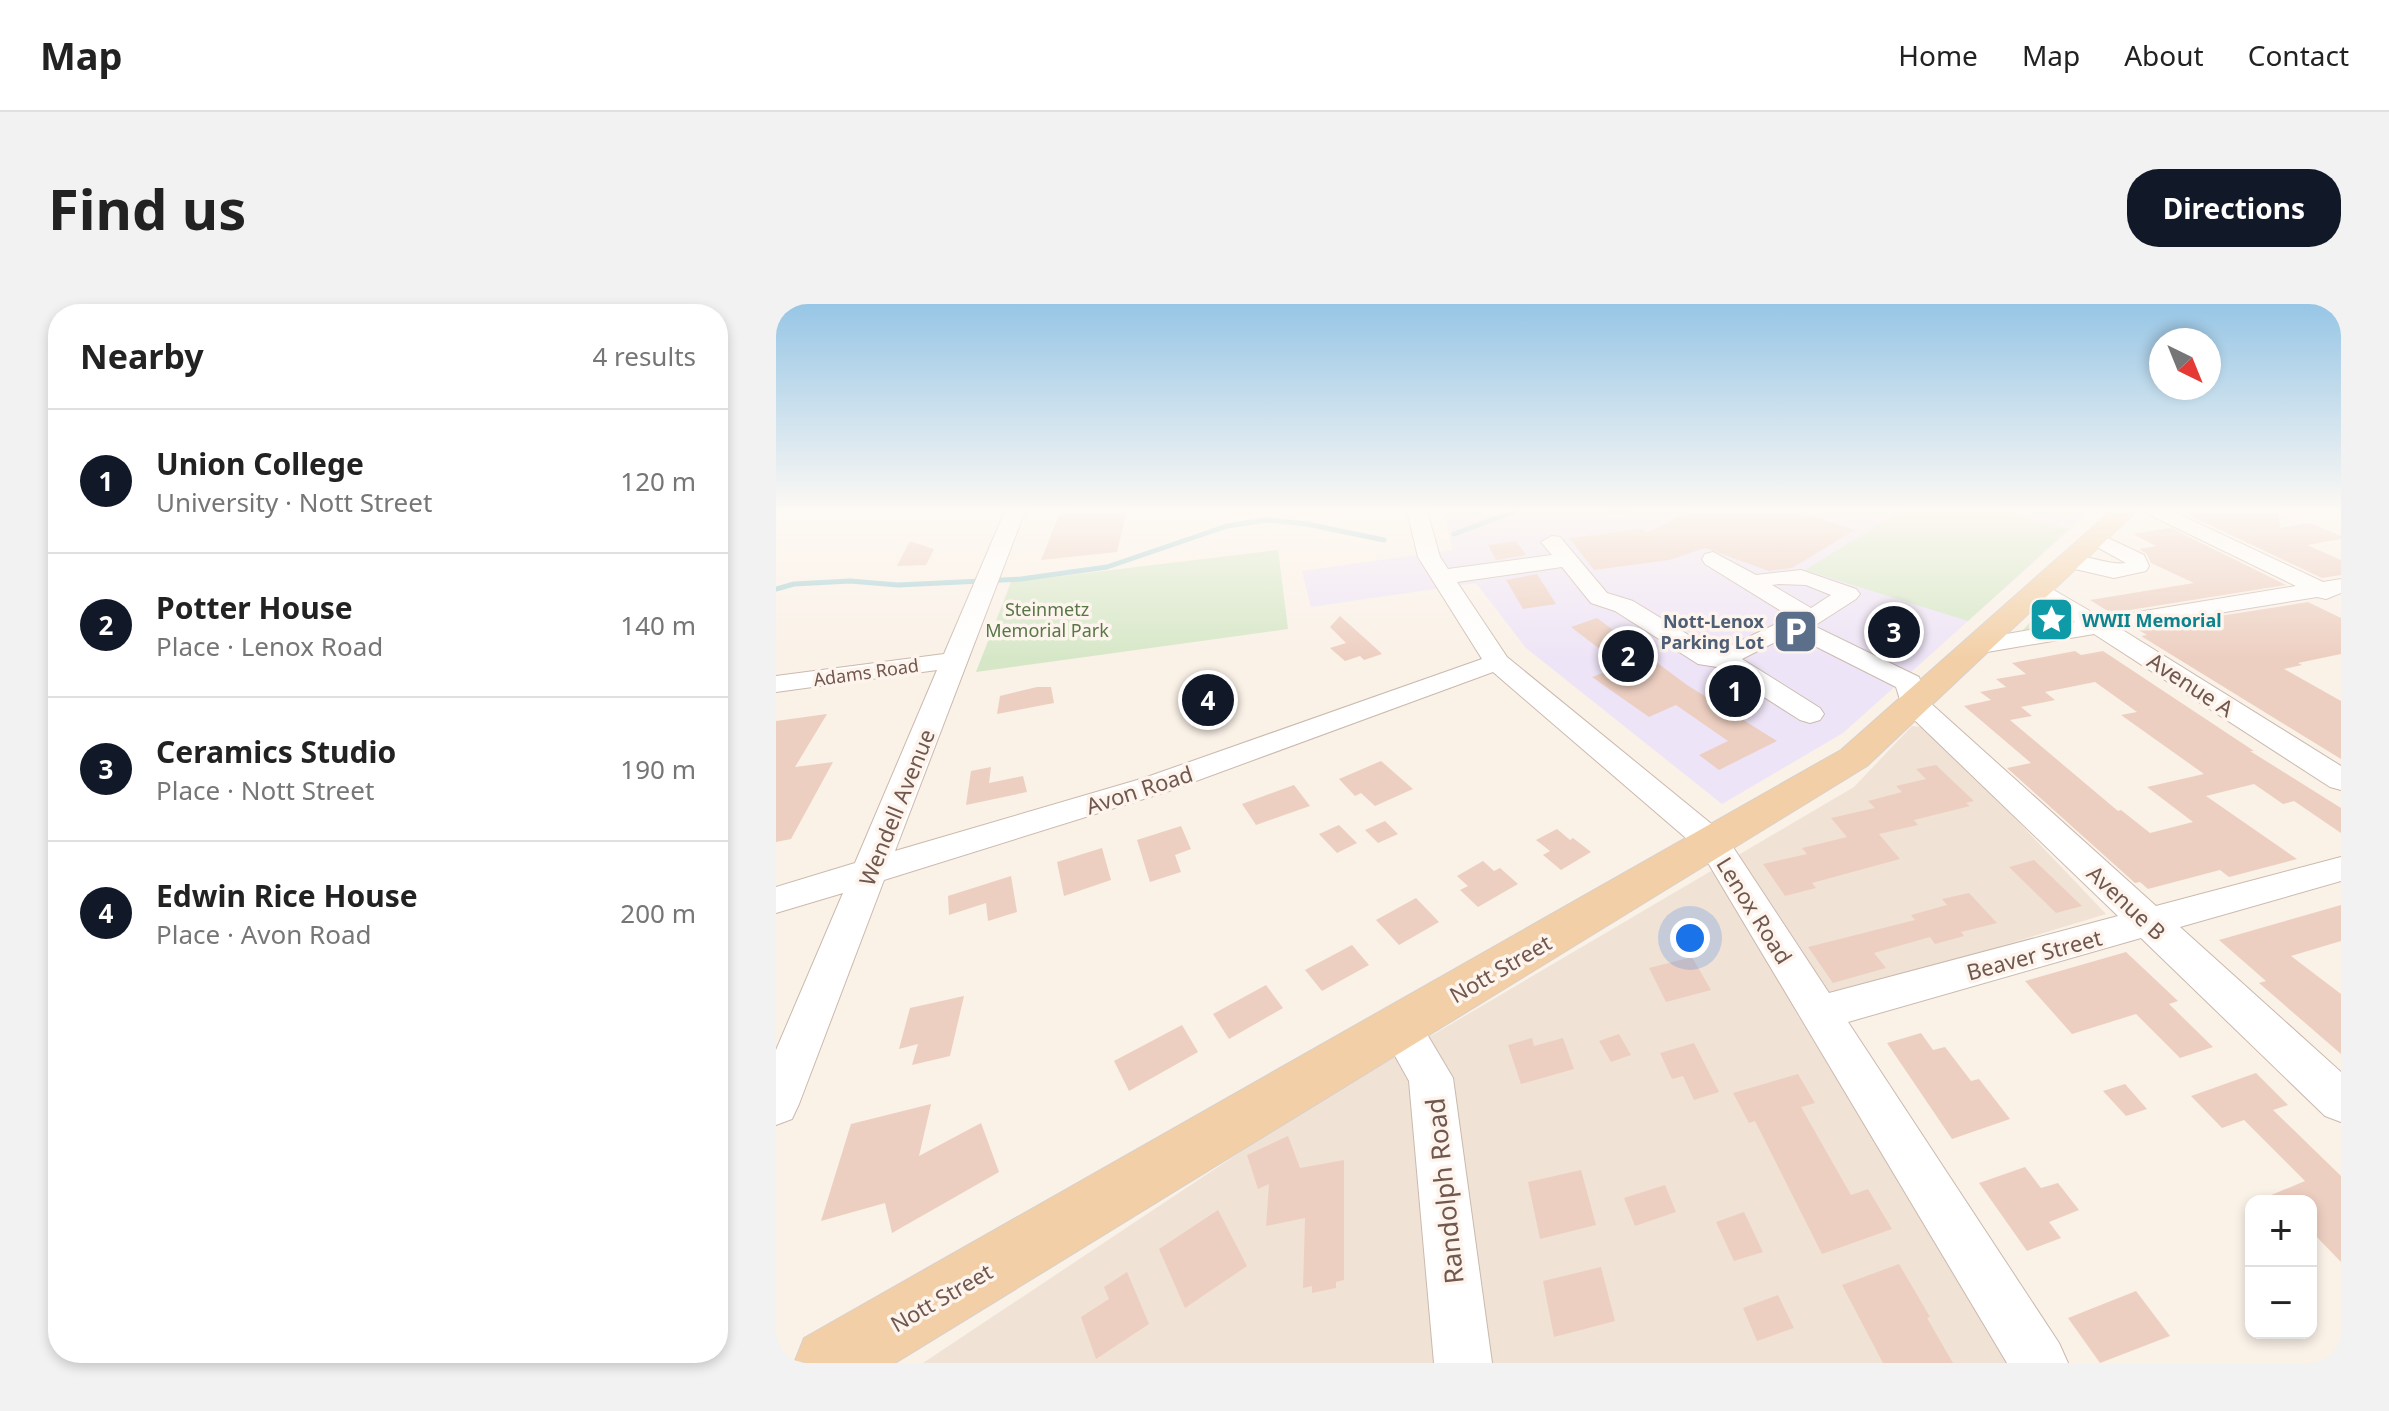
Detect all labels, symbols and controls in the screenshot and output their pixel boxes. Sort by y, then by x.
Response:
text: Map [40,29,123,81]
text: Home [1898,36,1978,74]
text: Map [2022,36,2080,74]
text: About [2124,36,2204,74]
text: Contact [2248,36,2349,74]
button: Directions [2127,169,2341,247]
text: Find us [48,170,246,246]
north arrow [2149,328,2221,400]
text: Nearby [80,333,204,379]
text: 4 results [592,338,696,374]
text: Union College [156,443,364,484]
text: 1 [99,463,113,499]
text: 120 m [620,463,696,499]
text: University · Nott Street [156,484,432,520]
text: Potter House [156,587,353,628]
place icon: WWII Memorial [2027,596,2075,644]
park label: Steinmetz Memorial Park [985,597,1109,642]
pin: 3 [1868,602,1920,662]
text: 2 [99,607,113,643]
text: 140 m [620,607,696,643]
parking icon: Nott-Lenox Parking Lot [1771,607,1819,655]
place label: WWII Memorial [2082,608,2222,632]
place label: Nott-Lenox Parking Lot [1661,609,1765,654]
pin: 2 [1602,626,1654,686]
text: Place · Lenox Road [156,628,383,664]
street label: Avenue A [2142,645,2241,724]
street label: Adams Road [812,653,920,691]
pin: 1 [1709,661,1761,721]
pin: 4 [1182,670,1234,730]
street label: Wendell Avenue [851,724,941,890]
text: Ceramics Studio [156,731,396,772]
text: 3 [99,751,113,787]
text: 190 m [620,751,696,787]
street label: Avon Road [1082,758,1196,820]
text: Place · Nott Street [156,772,374,808]
street label: Lenox Road [1710,851,1800,969]
street label: Avenue B [2081,858,2173,946]
text: Edwin Rice House [156,875,418,916]
text: 4 [99,895,113,931]
text: 200 m [620,895,696,931]
text: Place · Avon Road [156,916,372,952]
your location [1670,918,1710,958]
street label: Beaver Street [1963,922,2105,986]
street label: Nott Street [1444,927,1557,1009]
street label: Randolph Road [1416,1096,1472,1286]
map controls [2245,1195,2317,1339]
button: + [2245,1195,2317,1267]
street label: Nott Street [885,1256,998,1338]
button: − [2245,1267,2317,1339]

